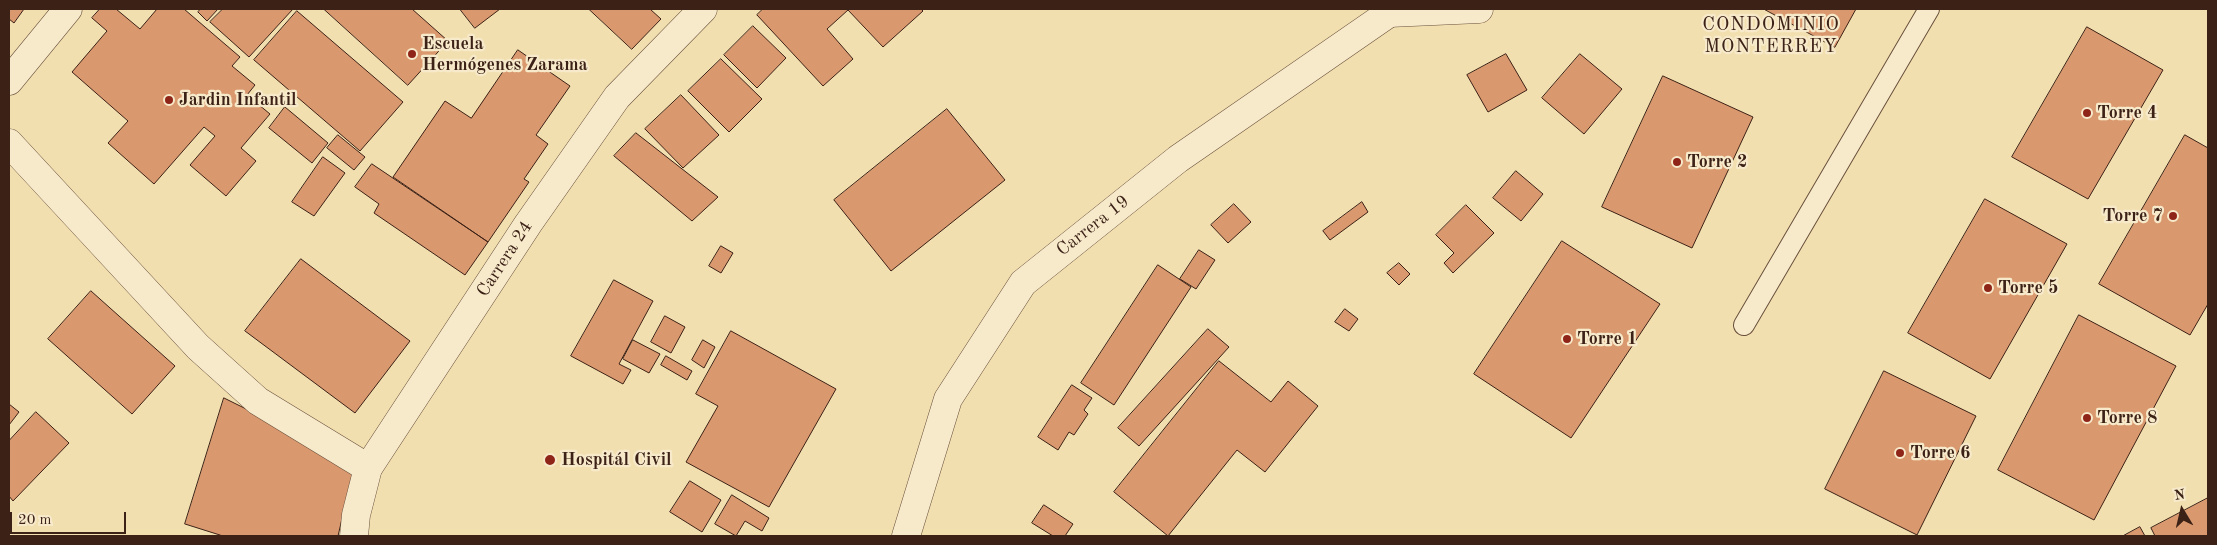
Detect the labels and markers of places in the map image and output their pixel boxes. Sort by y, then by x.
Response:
place label: Escuela Hermógenes Zarama [422,33,588,76]
marker: Escuela Hermógenes Zarama [406,48,418,60]
place label: Jardin Infantil [179,89,297,111]
marker: Jardin Infantil [163,94,175,106]
place label: Torre 4 [2097,102,2157,124]
marker: Torre 4 [2081,107,2093,119]
place label: Torre 2 [1687,151,1747,173]
marker: Torre 2 [1671,156,1683,168]
place label: Torre 7 [2103,205,2163,227]
marker: Torre 7 [2167,210,2179,222]
place label: Torre 5 [1998,277,2058,299]
marker: Torre 5 [1982,282,1994,294]
place label: Torre 1 [1577,328,1637,350]
marker: Torre 1 [1561,333,1573,345]
place label: Torre 8 [2097,407,2157,429]
marker: Torre 8 [2081,412,2093,424]
place label: Torre 6 [1910,442,1970,464]
marker: Torre 6 [1894,447,1906,459]
place label: Hospitál Civil [561,449,672,471]
marker: Hospitál Civil [543,453,557,467]

